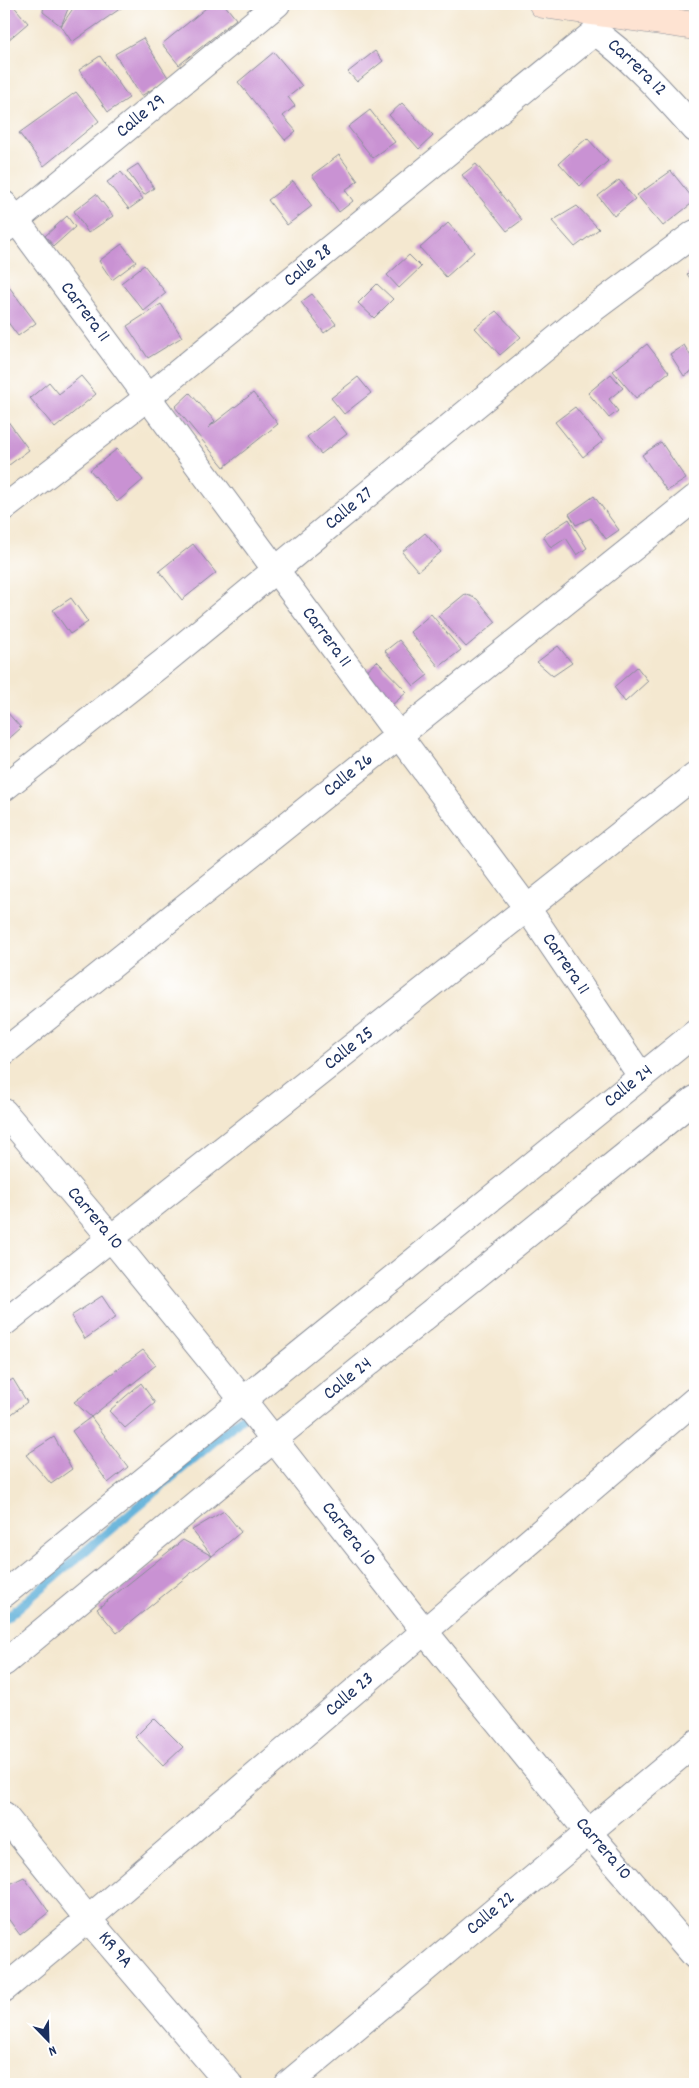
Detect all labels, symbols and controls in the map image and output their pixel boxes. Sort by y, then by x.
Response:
street label: Carrera 12 [601,33,673,103]
street label: Calle 29 [111,88,172,145]
street label: Calle 28 [278,238,339,294]
street label: Carrera 11 [53,276,116,348]
street label: Calle 27 [319,481,380,537]
street label: Carrera 11 [294,602,358,673]
street label: Calle 26 [318,747,380,804]
street label: Carrera 11 [534,928,596,1001]
street label: Calle 25 [319,1021,380,1077]
street label: Calle 24 [599,1058,659,1115]
street label: Carrera 10 [60,1181,129,1256]
street label: Calle 24 [318,1351,379,1407]
street label: Carrera 10 [314,1496,382,1572]
street label: Calle 23 [320,1666,380,1724]
street label: Carrera 10 [568,1812,638,1887]
street label: Calle 22 [461,1885,522,1942]
street label: KR 9A [91,1926,139,1975]
north arrow [22,2016,72,2066]
text: N [45,2040,59,2061]

